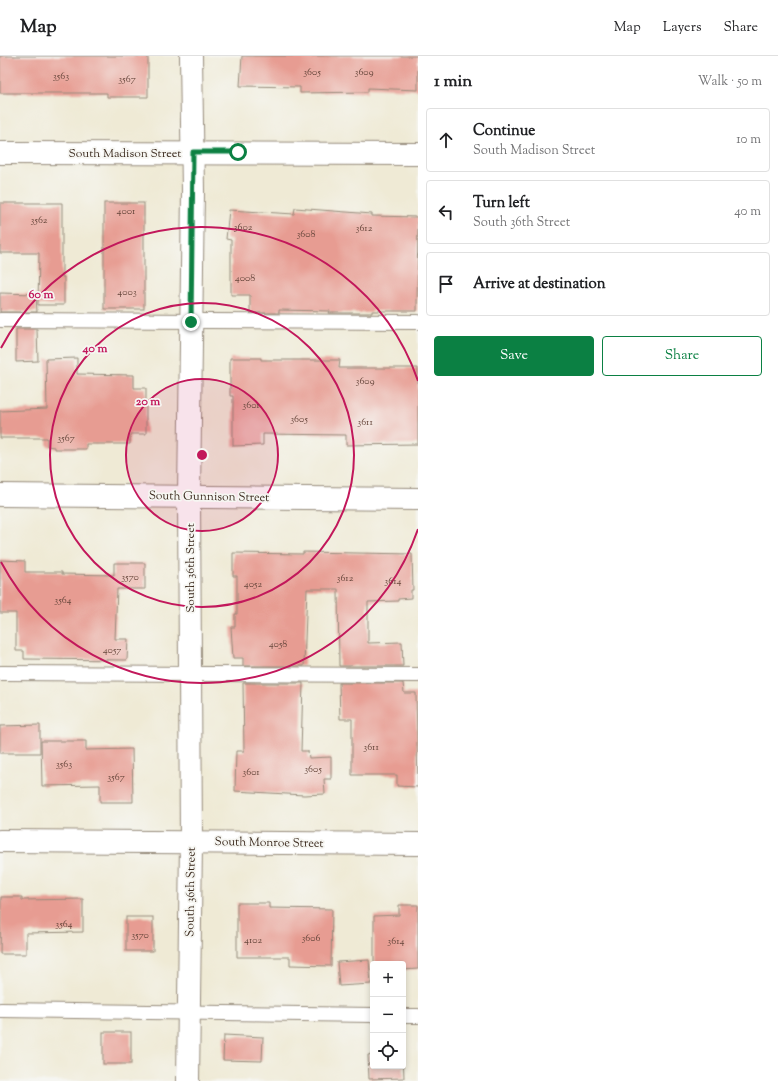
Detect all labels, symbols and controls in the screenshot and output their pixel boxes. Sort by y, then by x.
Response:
text: Map [20,14,57,41]
text: Map [614,18,641,38]
text: Layers [663,18,701,38]
text: Share [723,18,758,38]
house number: 3605 [303,65,321,80]
house number: 3609 [354,65,374,80]
house number: 3563 [53,69,69,84]
text: 1 min [434,70,472,94]
house number: 3567 [118,72,136,87]
text: Walk · 50 m [698,73,762,91]
text: Continue [473,121,535,142]
icon: ahead [435,129,457,151]
text: 10 m [736,131,761,149]
text: South Madison Street [473,142,595,160]
route start [229,143,247,161]
street label: South Madison Street [69,145,181,163]
text: Turn left [473,193,530,214]
icon: left [435,201,457,223]
text: 40 m [734,203,761,221]
house number: 4001 [117,204,136,219]
house number: 3562 [30,213,48,228]
text: South 36th Street [473,214,570,232]
house number: 3602 [234,220,253,235]
house number: 3612 [356,221,373,236]
house number: 3608 [296,227,316,242]
house number: 4008 [235,271,255,286]
icon: arrive [435,273,457,295]
text: Arrive at destination [473,274,606,295]
house number: 4003 [117,285,137,300]
text: 60 m [29,286,53,304]
route end [182,313,200,331]
button: Save [434,336,594,376]
button: Share [602,336,762,376]
text: 40 m [82,340,107,358]
house number: 3609 [355,374,375,389]
text: 20 m [136,393,160,411]
house number: 3601 [242,398,260,413]
house number: 3605 [290,412,308,427]
house number: 3611 [357,415,373,430]
house number: 3567 [57,431,75,446]
centre of rings [195,448,209,462]
street label: South Gunnison Street [149,487,269,507]
street label: South 36th Street [182,523,200,613]
house number: 3570 [121,570,139,585]
house number: 3612 [337,571,354,586]
house number: 3614 [384,574,402,589]
house number: 4052 [244,577,262,592]
house number: 3564 [54,593,72,608]
house number: 4058 [269,637,287,652]
house number: 4057 [103,643,121,658]
house number: 3611 [363,740,379,755]
house number: 3563 [56,757,72,772]
house number: 3605 [304,762,322,777]
house number: 3601 [242,765,260,780]
house number: 3567 [107,770,125,785]
street label: South Monroe Street [214,833,324,853]
street label: South 36th Street [181,847,201,937]
house number: 3564 [55,917,73,932]
house number: 3570 [131,928,149,943]
house number: 3606 [301,931,321,946]
house number: 4102 [244,933,262,948]
house number: 3614 [387,934,405,949]
map controls [370,961,406,1069]
button: + [370,961,406,997]
button: − [370,997,406,1033]
button: locate [370,1033,406,1069]

